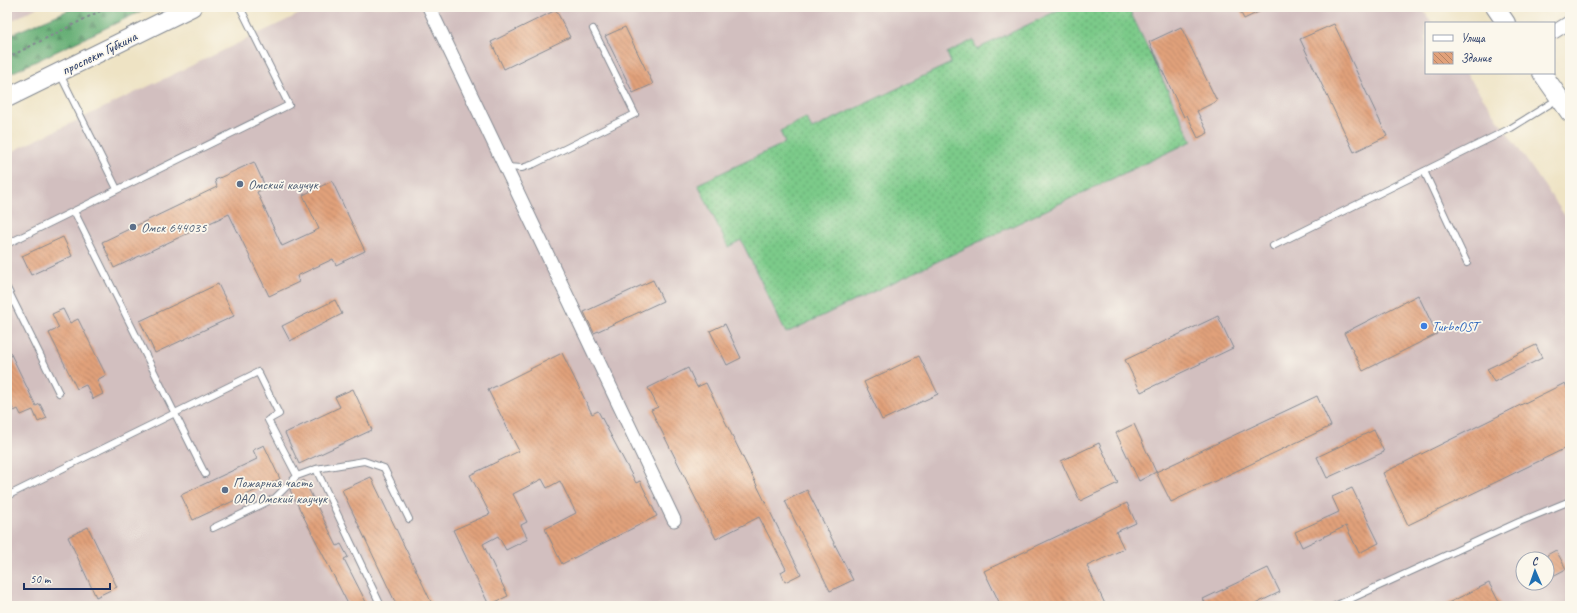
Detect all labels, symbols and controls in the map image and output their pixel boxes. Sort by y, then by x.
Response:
legend [1425,22,1555,74]
street label: проспект Губкина [59,27,141,79]
text: Улица [1461,30,1486,46]
text: Здание [1461,50,1492,66]
place label: Омский каучук [248,176,319,193]
marker: Омский каучук [235,179,245,189]
place label: Омск 644035 [141,219,207,236]
marker: Омск 644035 [128,222,138,232]
place label: TurboOST [1432,318,1482,335]
marker: TurboOST [1419,321,1429,331]
place label: Пожарная часть ОАО Омский каучук [233,474,328,507]
marker: Пожарная часть ОАО Омский каучук [220,485,230,495]
north arrow [1515,551,1555,591]
text: С [1532,554,1539,568]
scale bar [24,565,110,591]
text: 50 m [30,571,52,587]

